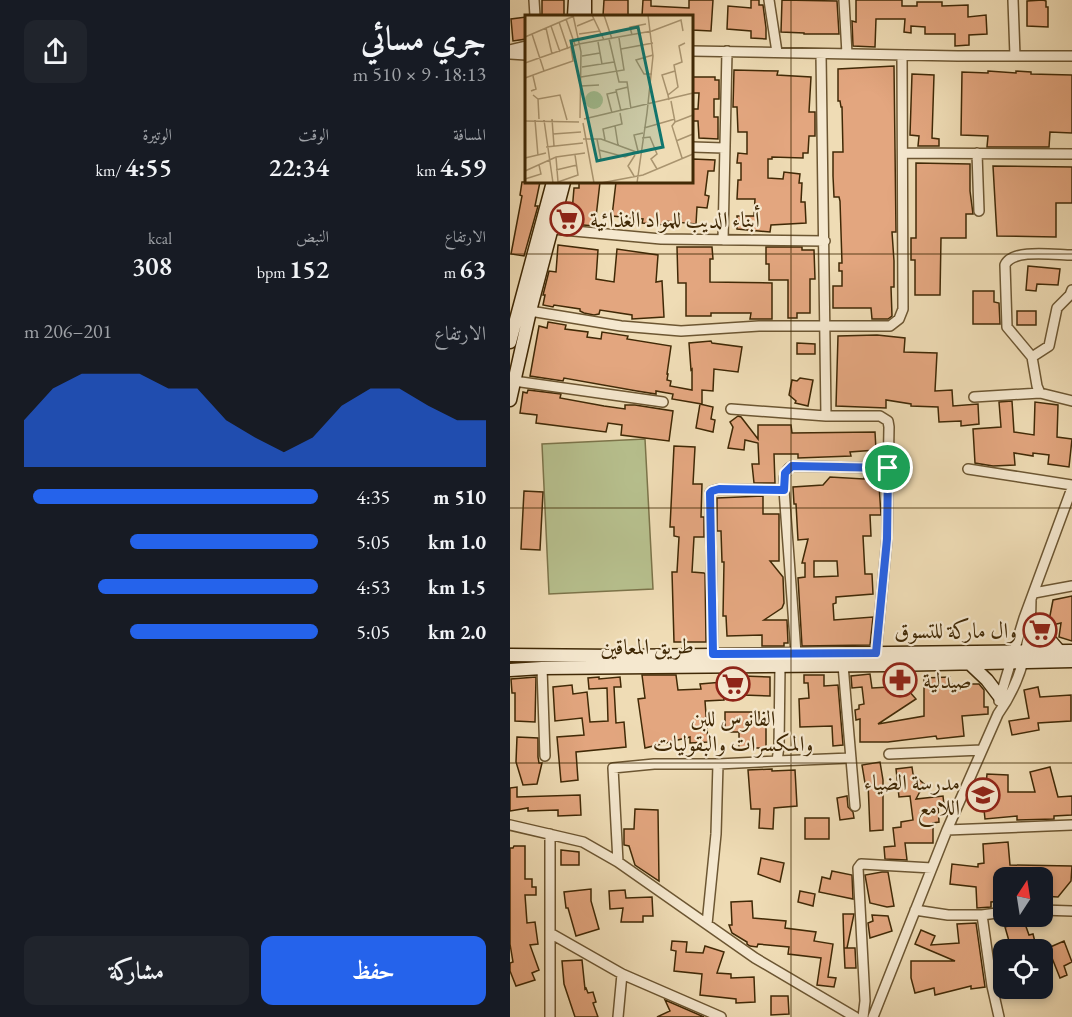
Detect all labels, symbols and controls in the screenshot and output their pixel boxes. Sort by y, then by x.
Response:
inset map [525,15,693,183]
text: جري مسائي [361,17,486,60]
button: share [24,20,87,83]
text: 18:13 · 9 × 510 m [353,61,486,87]
text: الوتيرة [142,124,172,145]
text: الوقت [298,124,329,145]
text: المسافة [453,124,486,145]
text: 4:55 [125,150,172,184]
text: 22:34 [269,150,329,184]
text: 4.59 [440,150,486,184]
text: /km [95,160,125,181]
text: km [417,160,440,181]
supermarket icon: أبناء الديب للمواد الغذائية [549,201,585,237]
place label: أبناء الديب للمواد الغذائية [590,204,761,234]
text: النبض [296,226,329,247]
text: الارتفاع [444,226,486,247]
text: kcal [148,228,172,249]
text: 308 [132,249,172,283]
text: 152 [289,252,329,286]
text: 63 [459,252,486,286]
text: bpm [257,262,289,283]
text: m [444,262,459,283]
text: 201–206 m [24,318,112,344]
text: الارتفاع [434,320,486,346]
pin [862,442,913,493]
icon: arrive [871,451,904,484]
text: 4:35 [356,484,390,510]
text: 510 m [433,484,486,510]
text: 5:05 [356,529,390,555]
text: 1.0 km [428,529,486,555]
text: 4:53 [356,574,390,600]
text: 1.5 km [428,574,486,600]
supermarket icon: وال ماركة للتسوق [1022,612,1058,648]
place label: وال ماركة للتسوق [894,616,1017,645]
text: 5:05 [356,619,390,645]
text: 2.0 km [428,619,486,645]
street label: طريق المعاقين [600,631,694,662]
pharmacy icon: صيدلية [882,662,918,698]
supermarket icon: الفانوس للبن والمكسرات والبقوليات [715,666,751,702]
place label: صيدلية [923,666,972,695]
place label: الفانوس للبن والمكسرات والبقوليات [653,704,813,758]
place label: مدرسة الضياء اللامع [864,768,960,827]
school or university icon: مدرسة الضياء اللامع [965,777,1001,813]
north arrow [993,867,1053,927]
map controls [993,867,1053,999]
button: مشاركة [24,936,249,1005]
button: حفظ [261,936,486,1005]
button: locate [993,939,1053,999]

